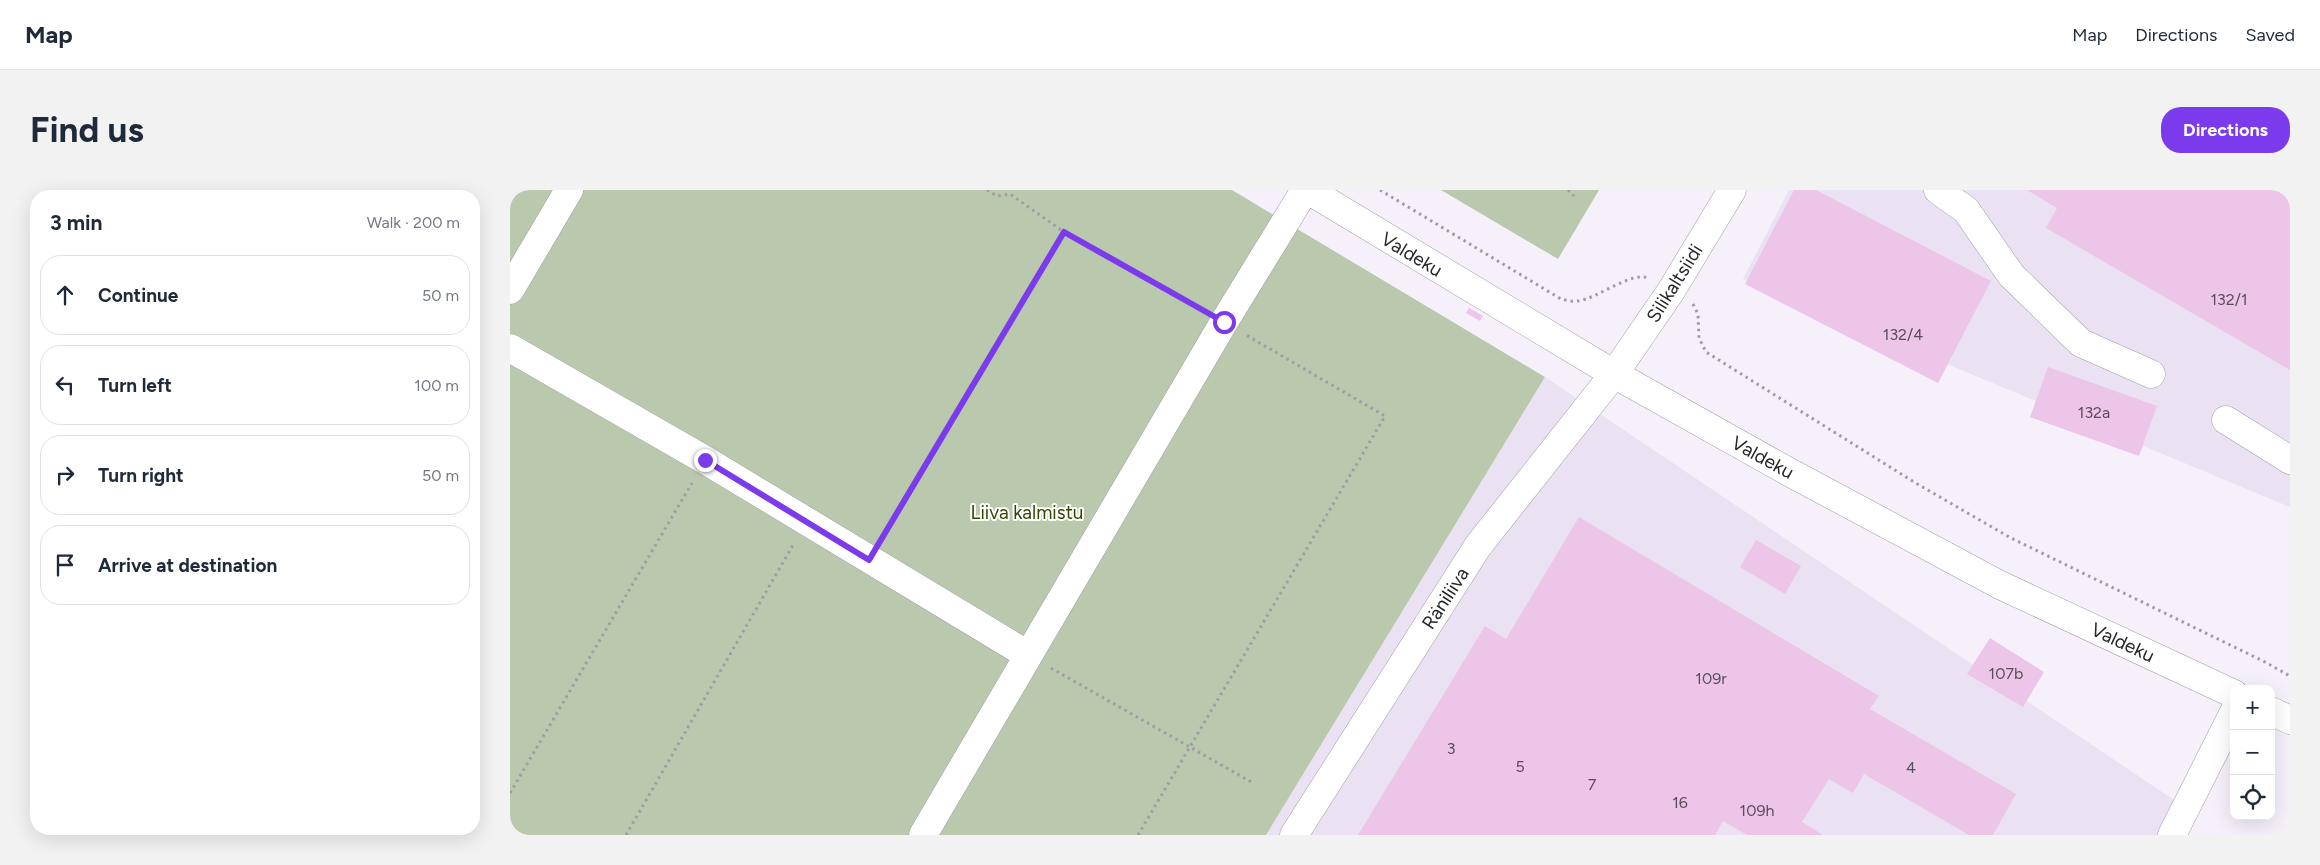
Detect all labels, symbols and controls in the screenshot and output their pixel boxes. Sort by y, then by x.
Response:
text: Map [25,20,73,49]
text: Map [2072,24,2107,46]
text: Directions [2135,24,2217,46]
text: Saved [2245,24,2295,46]
button: Directions [2161,107,2290,153]
text: Find us [30,109,144,151]
text: 3 min [50,210,102,235]
text: Walk · 200 m [367,213,460,232]
street label: Valdeku [1377,227,1447,282]
street label: Silikaltsiidi [1641,240,1707,327]
icon: ahead [51,281,79,309]
text: Continue [98,284,178,307]
text: 50 m [422,286,459,305]
house number: 132/1 [2210,290,2248,309]
route start [1213,311,1236,334]
house number: 132/4 [1883,325,1923,344]
icon: left [51,371,79,399]
text: Turn left [98,374,172,397]
text: 100 m [414,376,459,395]
house number: 132a [2078,403,2110,422]
street label: Valdeku [1728,431,1798,484]
route end [694,449,717,472]
icon: right [51,461,79,489]
text: Turn right [98,464,184,487]
text: 50 m [422,466,459,485]
park label: Liiva kalmistu [971,501,1083,524]
icon: arrive [51,551,79,579]
text: Arrive at destination [98,554,277,577]
street label: Räniliiva [1417,563,1474,633]
street label: Valdeku [2087,618,2158,667]
house number: 107b [1989,664,2023,683]
house number: 109r [1695,669,1727,688]
map controls [2230,685,2275,820]
button: + [2230,685,2275,730]
button: − [2230,730,2275,775]
house number: 3 [1447,739,1455,758]
house number: 5 [1515,757,1525,776]
house number: 4 [1906,758,1916,777]
house number: 7 [1588,775,1597,794]
button: locate [2230,775,2275,820]
house number: 16 [1672,793,1688,812]
house number: 109h [1740,801,1774,820]

